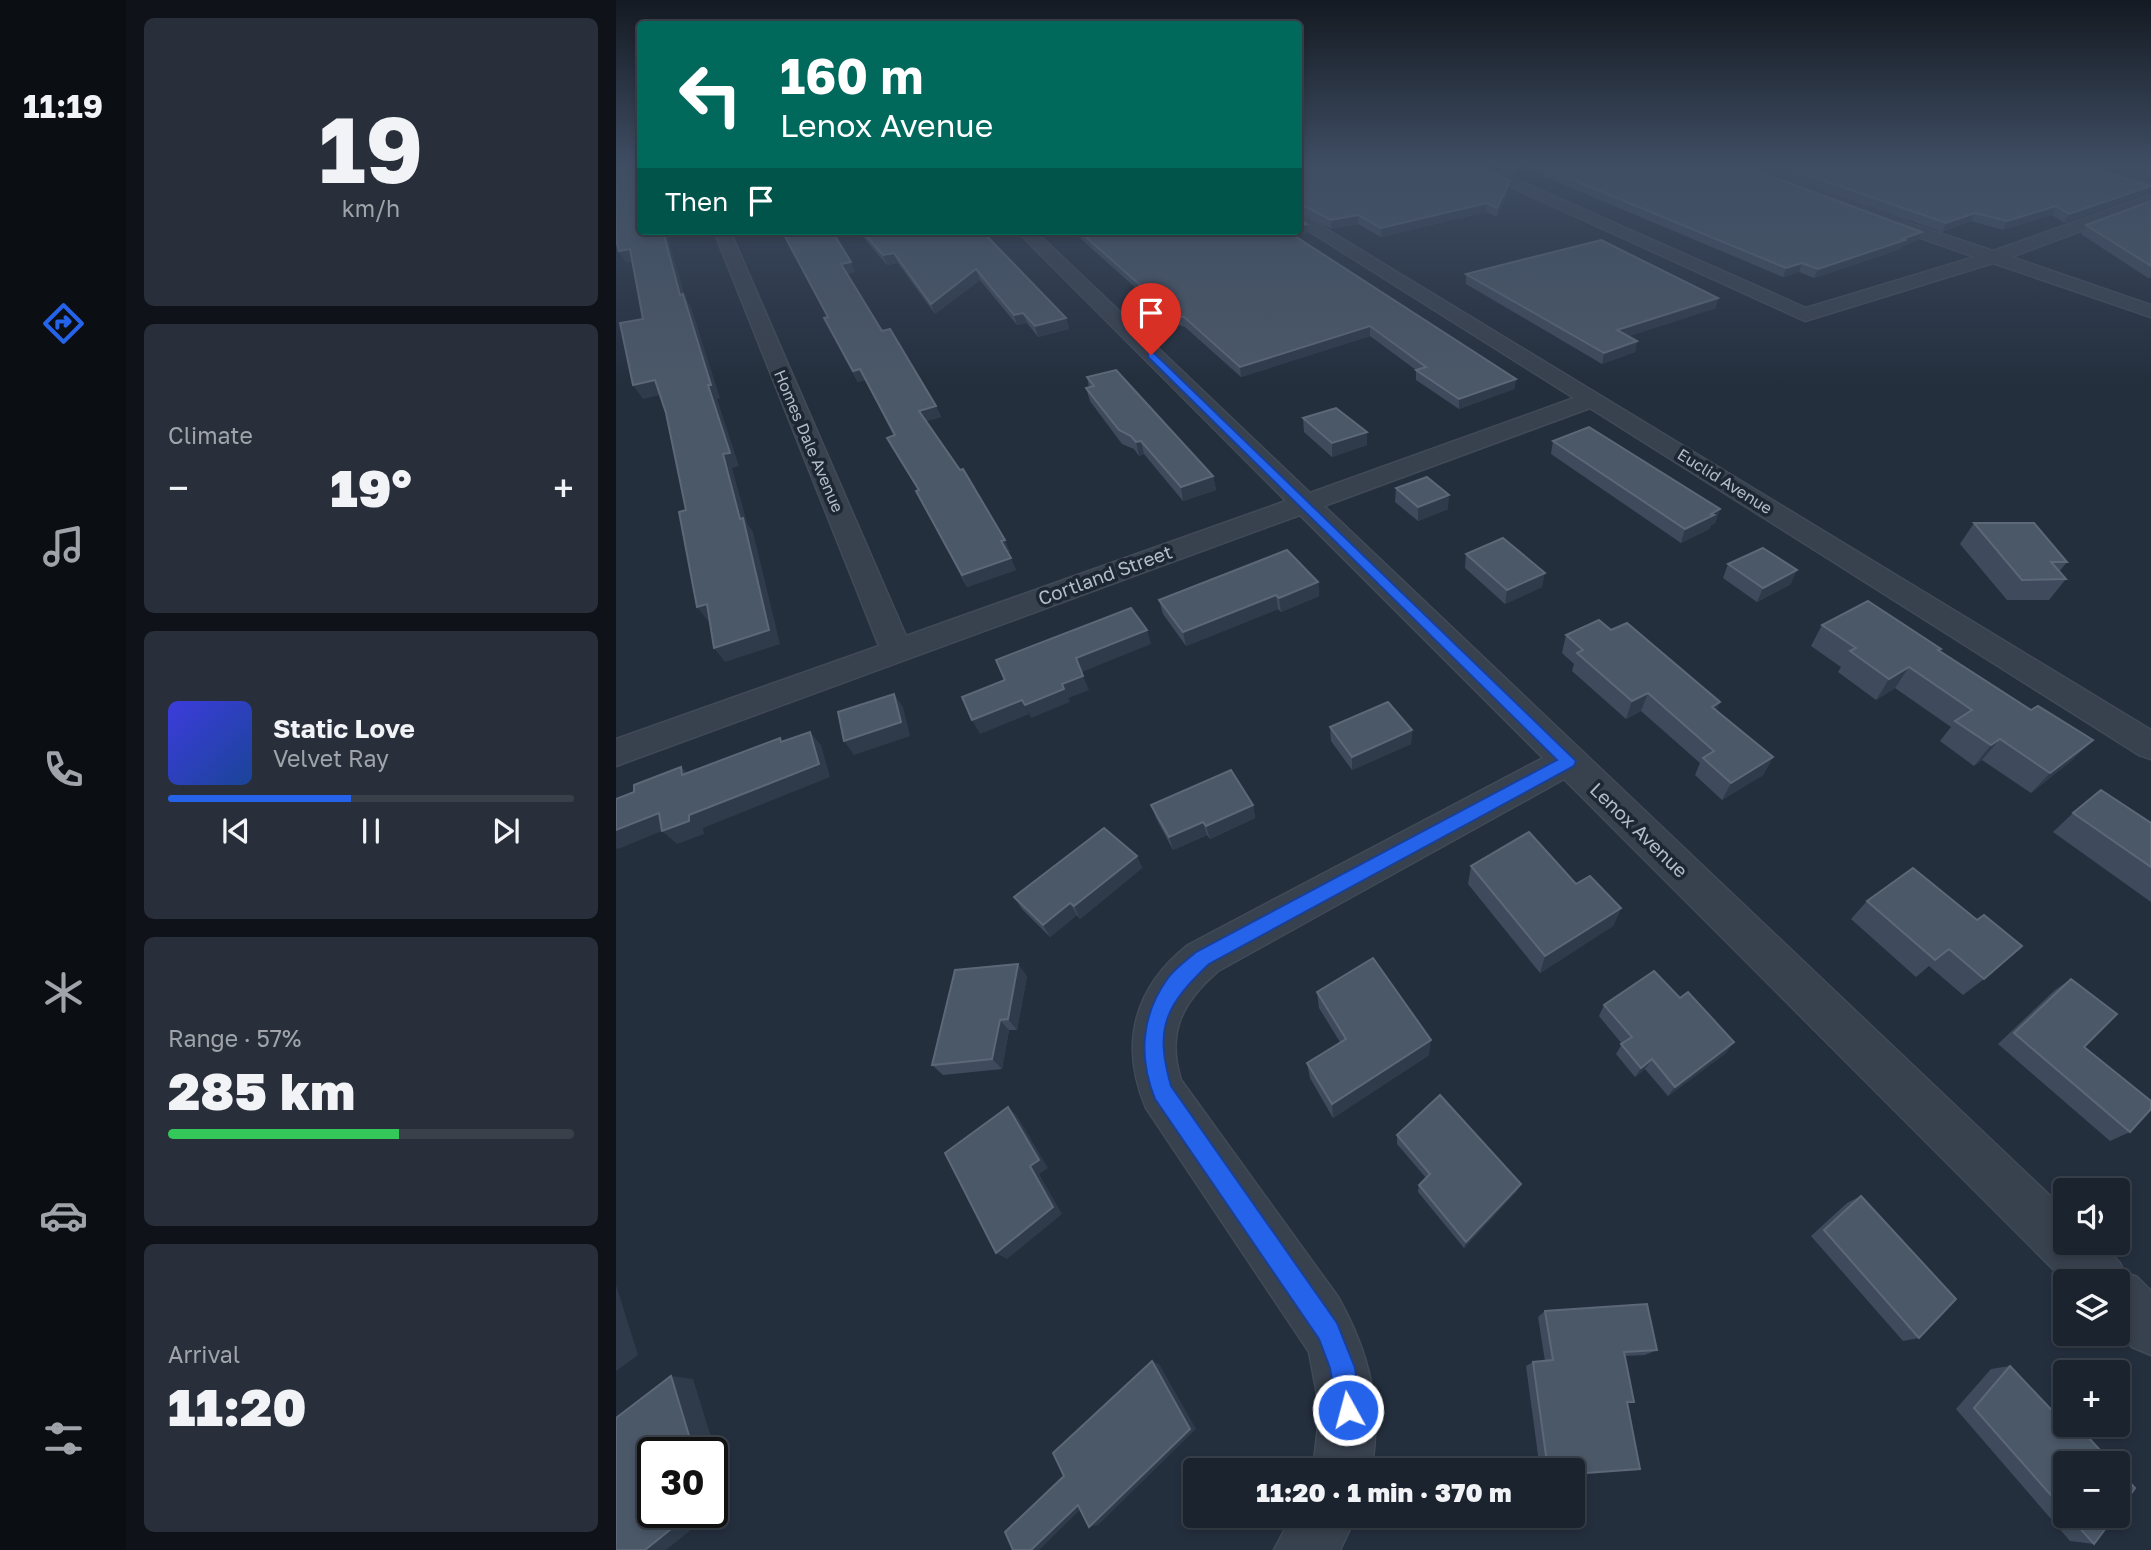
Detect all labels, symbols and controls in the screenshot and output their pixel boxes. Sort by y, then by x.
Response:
text: 160 m [780,46,923,105]
icon: left [665,49,756,140]
text: 11:19 [23,87,103,125]
text: 19 [319,94,423,203]
text: Lenox Avenue [780,106,993,144]
icon: arrive [742,182,780,220]
text: Then [665,186,728,217]
text: km/h [342,194,400,222]
pin [1121,283,1181,355]
icon: arrive [1132,294,1170,332]
icon: directions [39,299,88,348]
street label: Homes Dale Avenue [770,367,848,515]
text: Climate [168,421,253,449]
street label: Euclid Avenue [1674,444,1776,518]
text: 19° [330,456,412,518]
text: − [168,465,189,510]
text: + [553,465,574,510]
icon: music [39,522,88,571]
street label: Cortland Street [1035,540,1175,609]
text: Static Love [273,713,415,744]
text: Velvet Ray [273,744,389,772]
icon: phone [39,745,88,794]
street label: Lenox Avenue [1586,777,1693,882]
icon: previous [217,812,255,850]
icon: pause [352,812,390,850]
icon: next [487,812,525,850]
icon: climate [39,968,88,1017]
text: Range · 57% [168,1024,301,1052]
text: 285 km [168,1059,355,1121]
map controls [2053,1178,2130,1528]
button: sound [2053,1178,2130,1255]
icon: car [39,1191,88,1240]
button: layers [2053,1269,2130,1346]
text: Arrival [168,1340,240,1368]
button: + [2053,1360,2130,1437]
position arrow [1311,1373,1385,1447]
text: 11:20 [168,1375,307,1437]
icon: filters [39,1414,88,1463]
speed limit sign: 30 [637,1437,728,1528]
button: − [2053,1451,2130,1528]
text: 11:20 · 1 min · 370 m [1256,1477,1512,1508]

